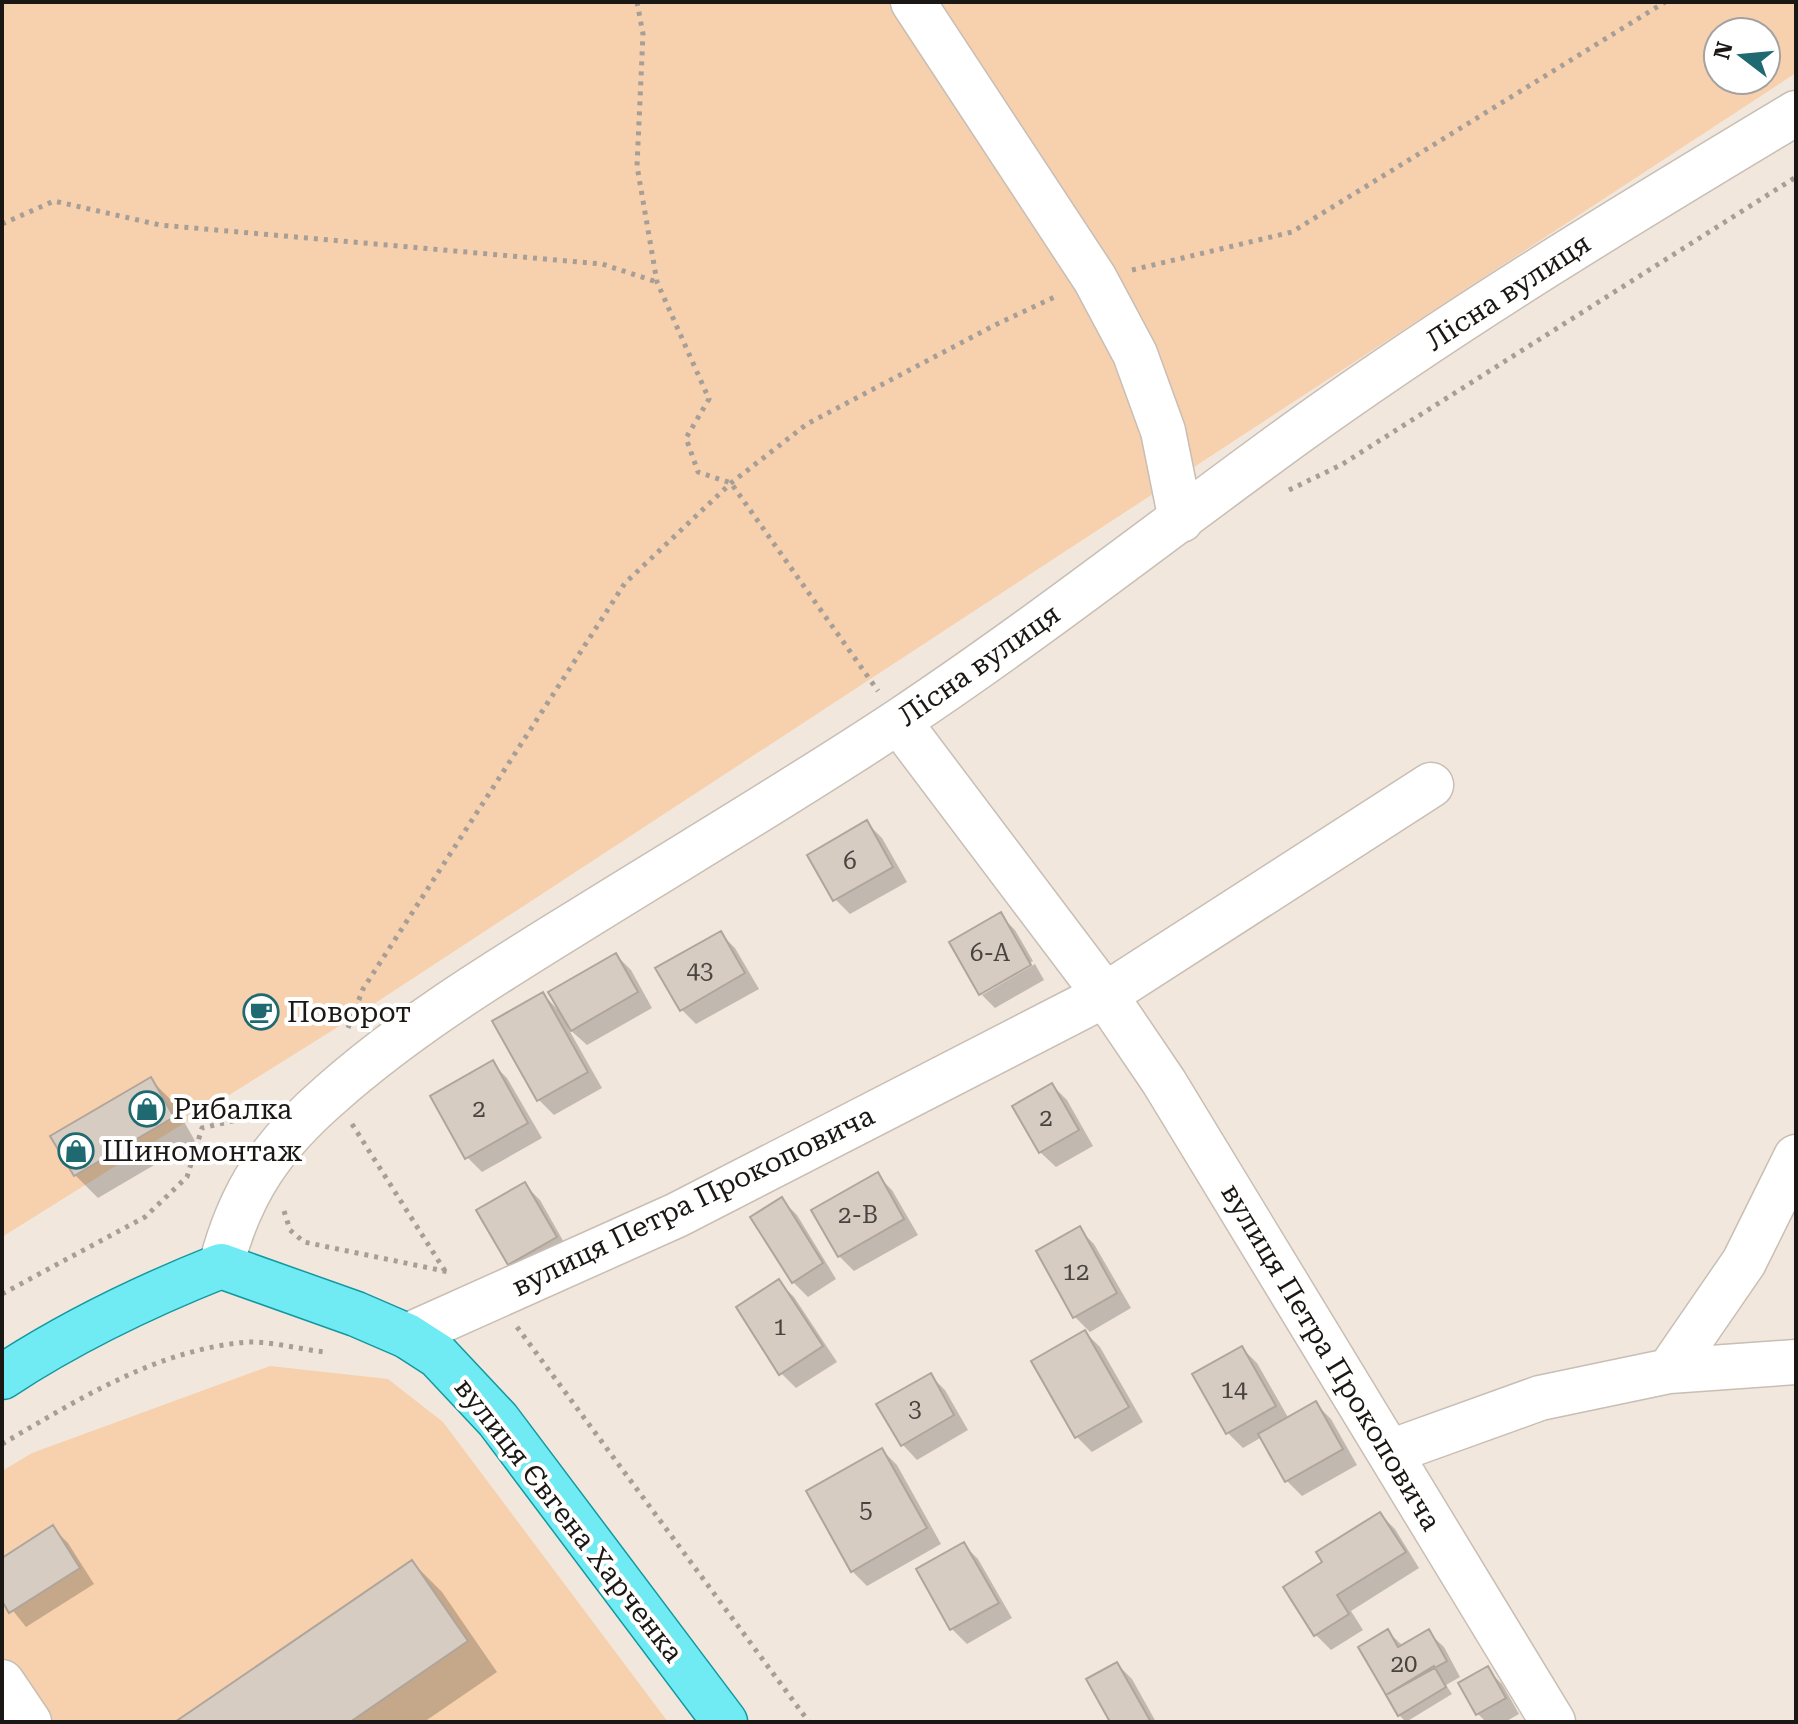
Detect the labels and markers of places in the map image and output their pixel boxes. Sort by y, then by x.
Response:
cafe icon: Поворот [242,993,280,1031]
place label: Поворот [287,996,411,1029]
shop icon: Рибалка [128,1090,166,1128]
place label: Рибалка [173,1093,292,1126]
shop icon: Шиномонтаж [57,1132,95,1170]
place label: Шиномонтаж [102,1135,303,1168]

